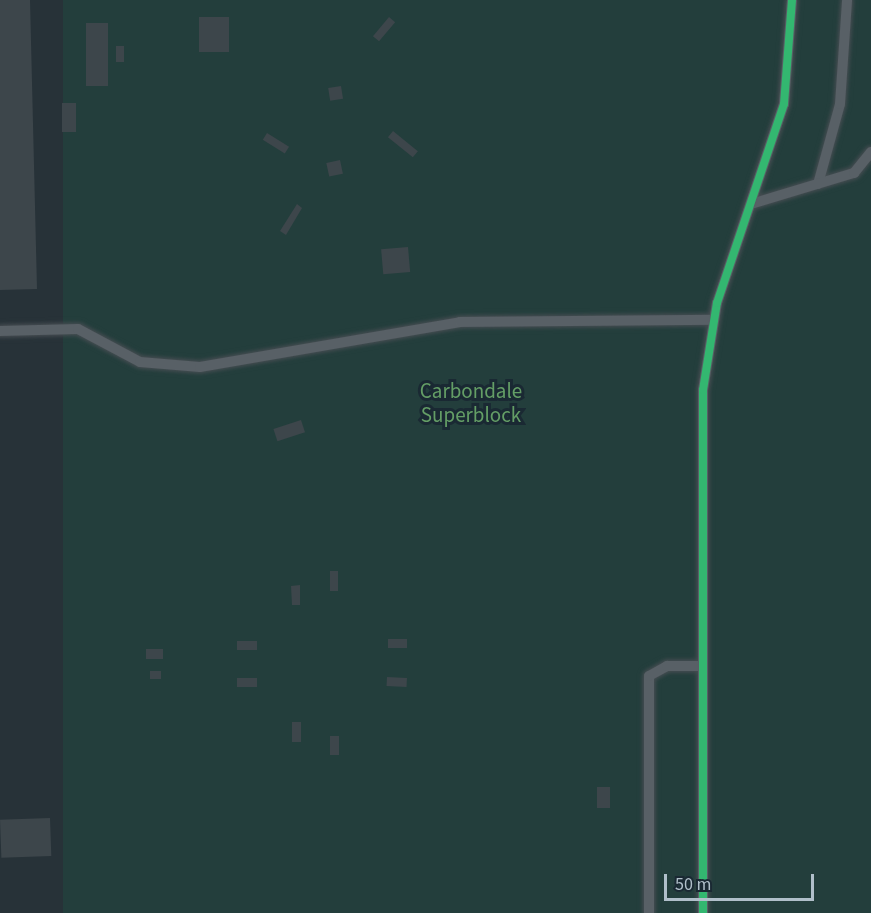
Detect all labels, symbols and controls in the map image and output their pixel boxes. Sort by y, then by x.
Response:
park label: Carbondale Superblock [420,378,522,428]
scale bar [667,862,817,900]
text: 50 m [675,872,711,897]

